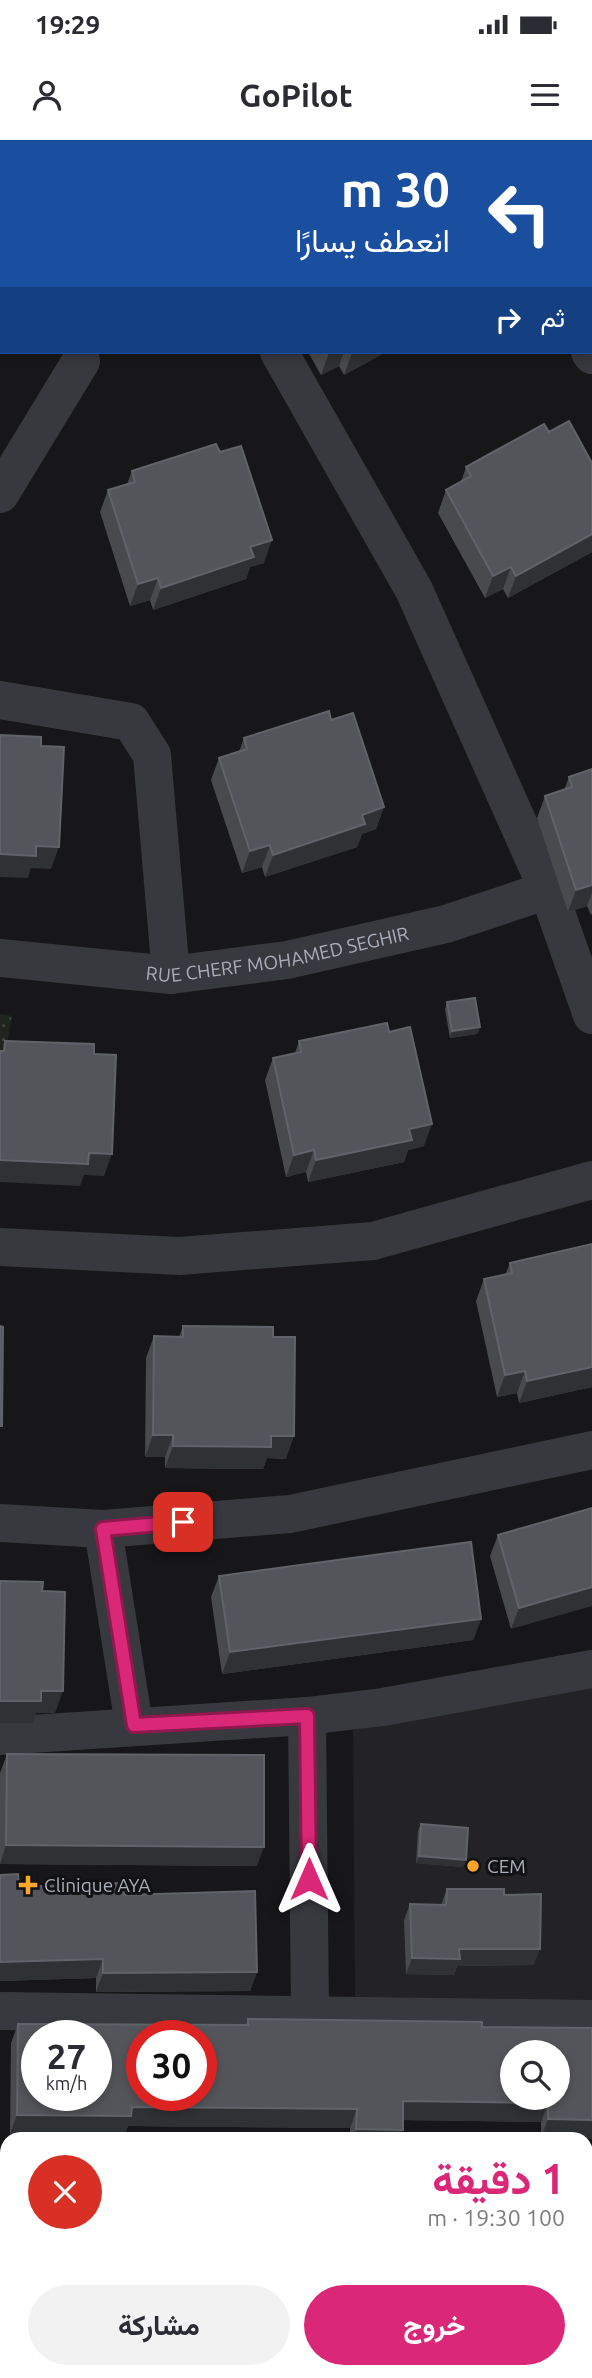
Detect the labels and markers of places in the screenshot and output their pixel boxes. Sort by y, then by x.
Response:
pin [153,1492,213,1552]
place label: CEM [487,1855,526,1877]
marker: CEM [465,1858,481,1874]
place label: Clinique AYA [44,1874,151,1896]
marker: Clinique AYA [18,1875,38,1895]

